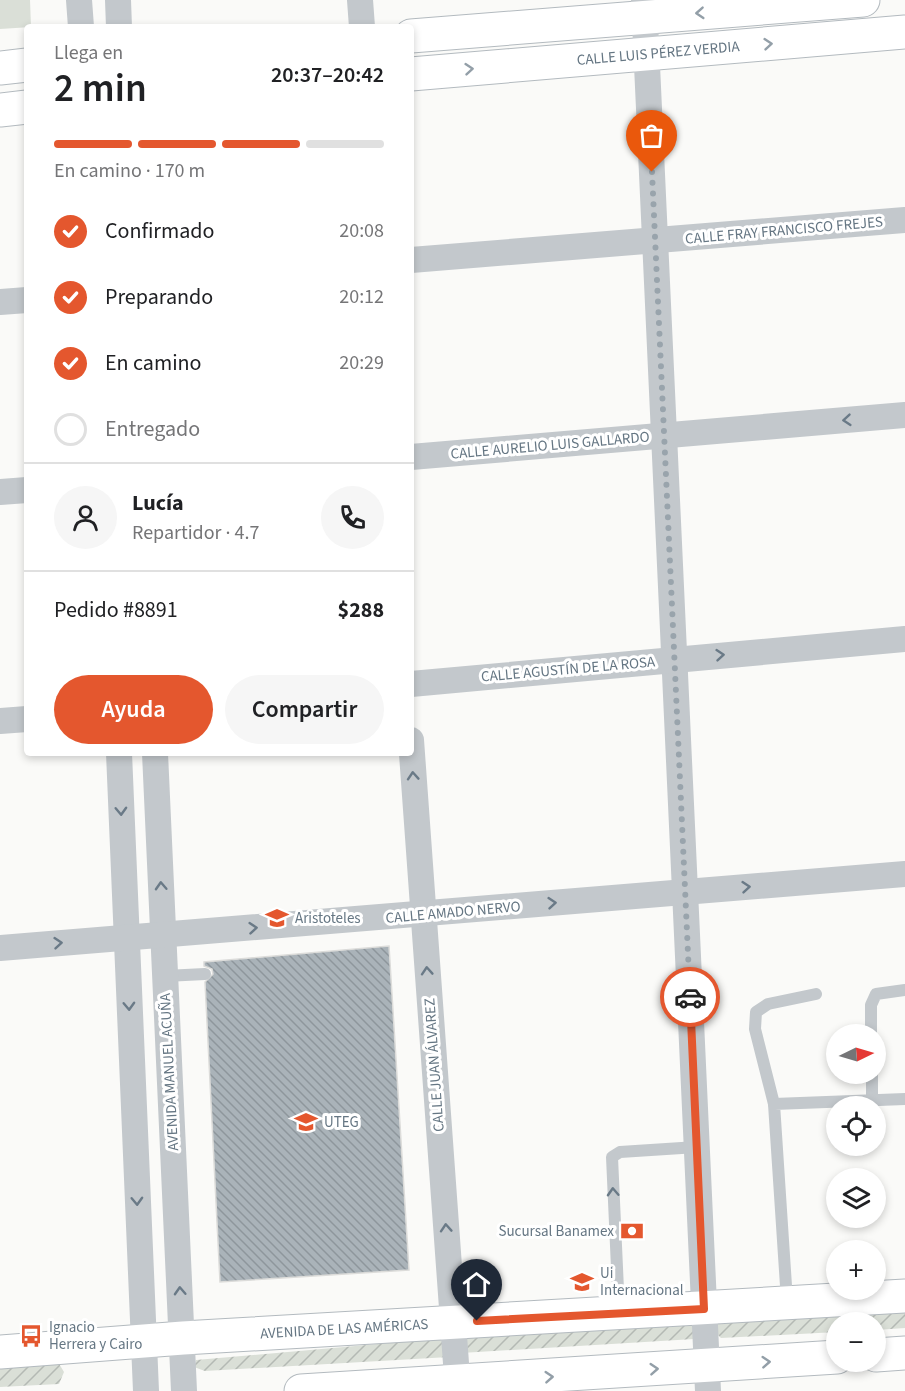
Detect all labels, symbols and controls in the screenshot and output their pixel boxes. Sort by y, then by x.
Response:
one-way arrow [695,6,704,19]
street label: CALLE LUIS PÉREZ VERDIA [576,36,741,71]
one-way arrow [764,38,773,51]
text: Llega en [54,39,123,67]
text: 20:37–20:42 [271,59,384,91]
text: 2 min [54,61,147,117]
one-way arrow [465,63,474,76]
pin [626,110,677,172]
icon: bag [635,119,668,152]
text: En camino · 170 m [54,157,205,185]
street label: CALLE FRAY FRANCISCO FREJES [684,211,884,250]
icon: check [54,215,87,248]
text: Confirmado [105,215,214,247]
text: 20:08 [339,217,384,245]
icon: check [54,281,87,314]
text: Preparando [105,281,213,313]
text: 20:12 [339,283,384,311]
icon: check [54,347,87,380]
text: En camino [105,347,202,379]
text: 20:29 [339,349,384,377]
text: Entregado [105,413,200,445]
one-way arrow [842,413,851,426]
street label: CALLE AURELIO LUIS GALLARDO [450,426,650,465]
button: person [54,486,117,549]
button: phone [321,486,384,549]
text: Lucía [132,487,184,519]
text: Repartidor · 4.7 [132,519,259,547]
text: Pedido #8891 [54,594,178,626]
text: $288 [338,594,384,626]
one-way arrow [716,649,725,662]
street label: CALLE AGUSTÍN DE LA ROSA [480,651,657,688]
button: Ayuda [54,675,213,744]
button: Compartir [225,675,384,744]
one-way arrow [407,772,420,781]
one-way arrow [115,807,128,816]
one-way arrow [742,881,751,894]
one-way arrow [155,882,168,891]
street label: CALLE AMADO NERVO [385,896,521,929]
one-way arrow [547,897,556,910]
school or university icon: Aristoteles [264,905,290,931]
place label: Aristoteles [295,908,361,929]
one-way arrow [248,921,257,934]
one-way arrow [54,937,63,950]
one-way arrow [421,966,434,975]
courier [660,967,720,1027]
icon: car [674,981,707,1014]
street label: AVENIDA MANUEL ACUÑA [155,992,184,1151]
street label: CALLE JUAN ÁLVAREZ [419,997,450,1133]
one-way arrow [122,1002,135,1011]
north arrow [826,1024,886,1084]
map controls [826,1024,886,1372]
button: locate [826,1096,886,1156]
school or university icon: UTEG [293,1109,319,1135]
place label: UTEG [324,1112,359,1133]
button: layers [826,1168,886,1228]
one-way arrow [606,1187,619,1196]
one-way arrow [131,1197,144,1206]
bank icon: Sucursal Banamex [619,1218,645,1244]
place label: Sucursal Banamex [498,1221,614,1242]
one-way arrow [440,1223,453,1232]
button: + [826,1240,886,1300]
pin [451,1259,502,1321]
place label: Ui Internacional [600,1263,684,1301]
icon: home [460,1268,493,1301]
school or university icon: Ui Internacional [569,1269,595,1295]
one-way arrow [174,1286,187,1295]
button: − [826,1312,886,1372]
street label: AVENIDA DE LAS AMÉRICAS [260,1314,429,1344]
place label: Ignacio Herrera y Cairo [49,1317,142,1355]
bus stop icon: Ignacio Herrera y Cairo [18,1323,44,1349]
one-way arrow [761,1355,770,1368]
one-way arrow [650,1363,659,1376]
one-way arrow [544,1370,553,1383]

